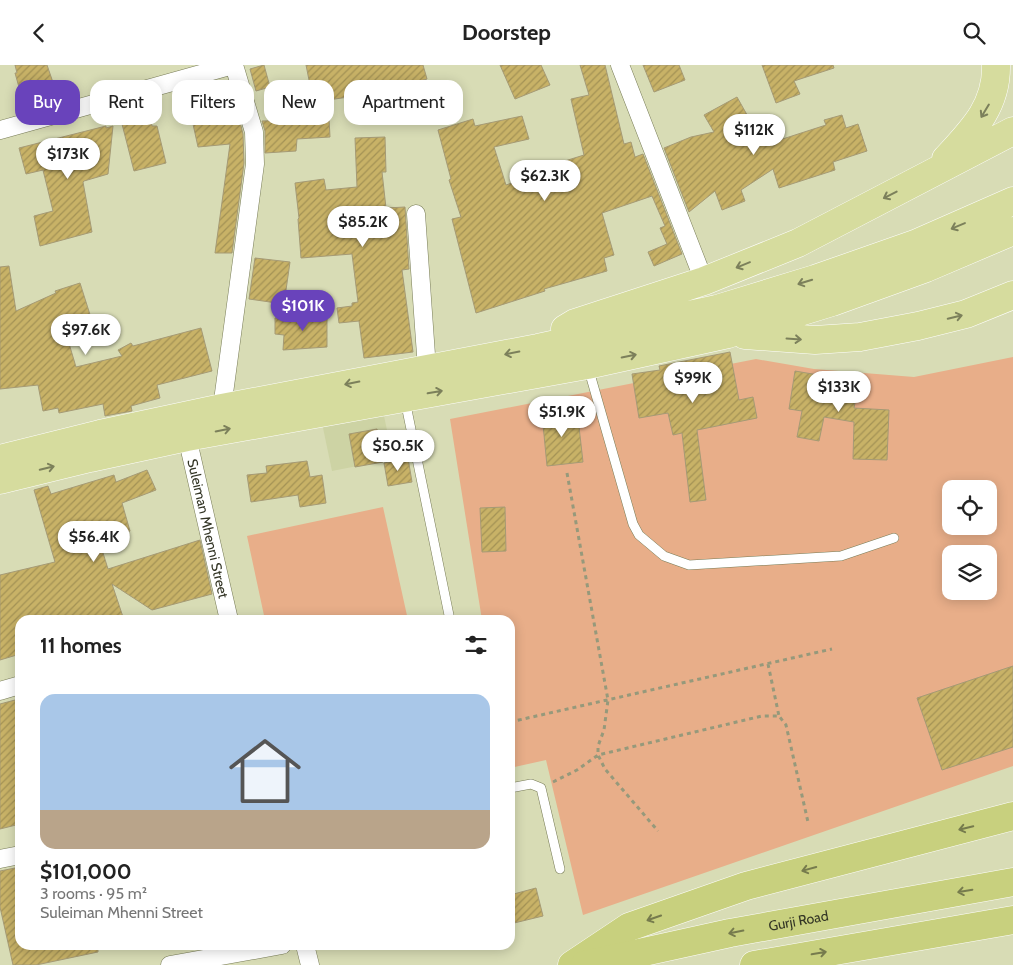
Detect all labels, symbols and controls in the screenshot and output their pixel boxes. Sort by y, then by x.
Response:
icon: back [25,19,53,47]
text: Doorstep [462,19,551,46]
icon: search [960,19,988,47]
chip: Buy [15,80,80,125]
chip: Rent [90,80,162,125]
chip: Filters [172,80,254,125]
chip: New [264,80,334,125]
chip: Apartment [344,80,463,125]
one-way arrow [979,104,989,118]
pin: $112K [719,113,789,156]
text: $112K [734,120,774,139]
pin: $173K [33,137,103,180]
text: $173K [47,144,89,163]
pin: $62.3K [504,159,586,202]
text: $62.3K [521,166,569,185]
one-way arrow [883,191,898,200]
pin: $85.2K [322,205,404,248]
text: $85.2K [338,212,388,231]
one-way arrow [951,221,966,231]
one-way arrow [736,261,751,270]
one-way arrow [798,278,814,288]
pin: $101K [268,289,338,332]
text: $101K [282,296,324,315]
one-way arrow [946,312,962,321]
pin: $97.6K [45,313,127,356]
text: $97.6K [62,320,110,339]
one-way arrow [786,334,802,343]
one-way arrow [504,348,520,358]
one-way arrow [621,351,637,360]
pin: $99K [663,361,723,404]
text: $99K [674,368,712,387]
pin: $133K [804,371,874,413]
text: $133K [818,377,860,396]
one-way arrow [344,379,360,389]
one-way arrow [426,386,442,396]
pin: $51.9K [521,395,603,438]
text: $51.9K [539,402,585,421]
one-way arrow [215,425,231,435]
pin: $50.5K [357,429,439,472]
text: $50.5K [372,436,424,455]
street label: Suleiman Mhenni Street [183,457,233,600]
one-way arrow [39,463,55,472]
map controls [942,480,997,600]
button: locate [942,480,997,535]
pin: $56.4K [53,521,135,563]
text: $56.4K [69,527,119,546]
button: layers [942,545,997,600]
icon: filters [462,631,490,659]
text: 11 homes [40,633,122,658]
icon: home [220,726,310,816]
one-way arrow [958,824,974,833]
text: $101,000 [40,859,132,884]
one-way arrow [801,865,817,875]
text: 3 rooms · 95 m² [40,884,147,903]
one-way arrow [957,886,973,896]
text: Suleiman Mhenni Street [40,903,203,922]
street label: Gurji Road [767,906,830,935]
one-way arrow [646,914,662,923]
one-way arrow [729,927,745,937]
one-way arrow [811,948,827,958]

